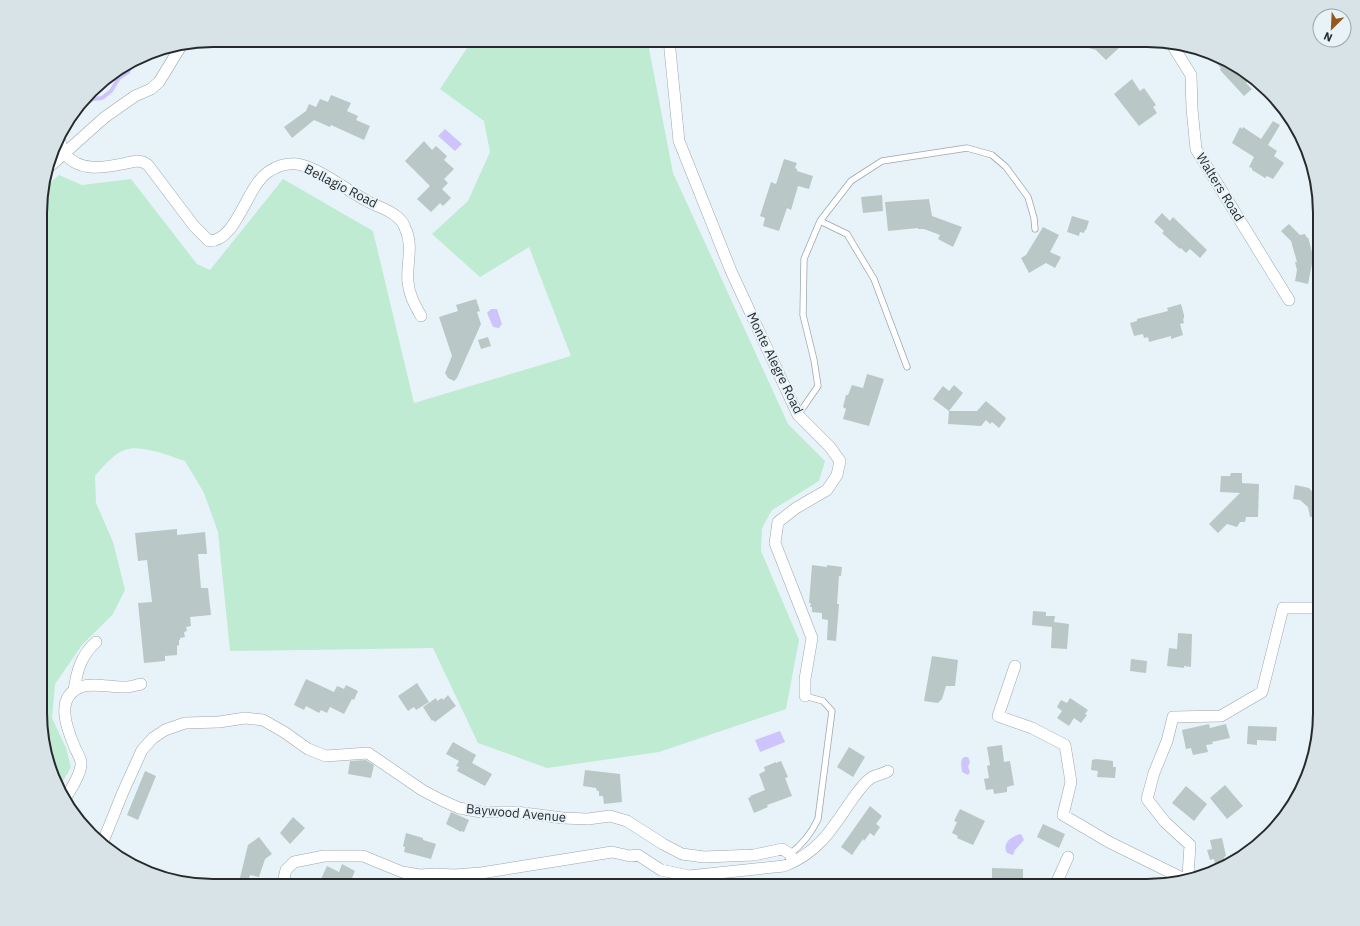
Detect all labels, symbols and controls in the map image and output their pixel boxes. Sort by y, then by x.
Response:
north arrow [1312,8,1352,48]
text: N [1321,29,1334,45]
street label: Walters Road [1192,150,1248,224]
street label: Bellagio Road [302,160,380,212]
street label: Monte Alegre Road [743,310,807,416]
street label: Baywood Avenue [465,800,567,826]

